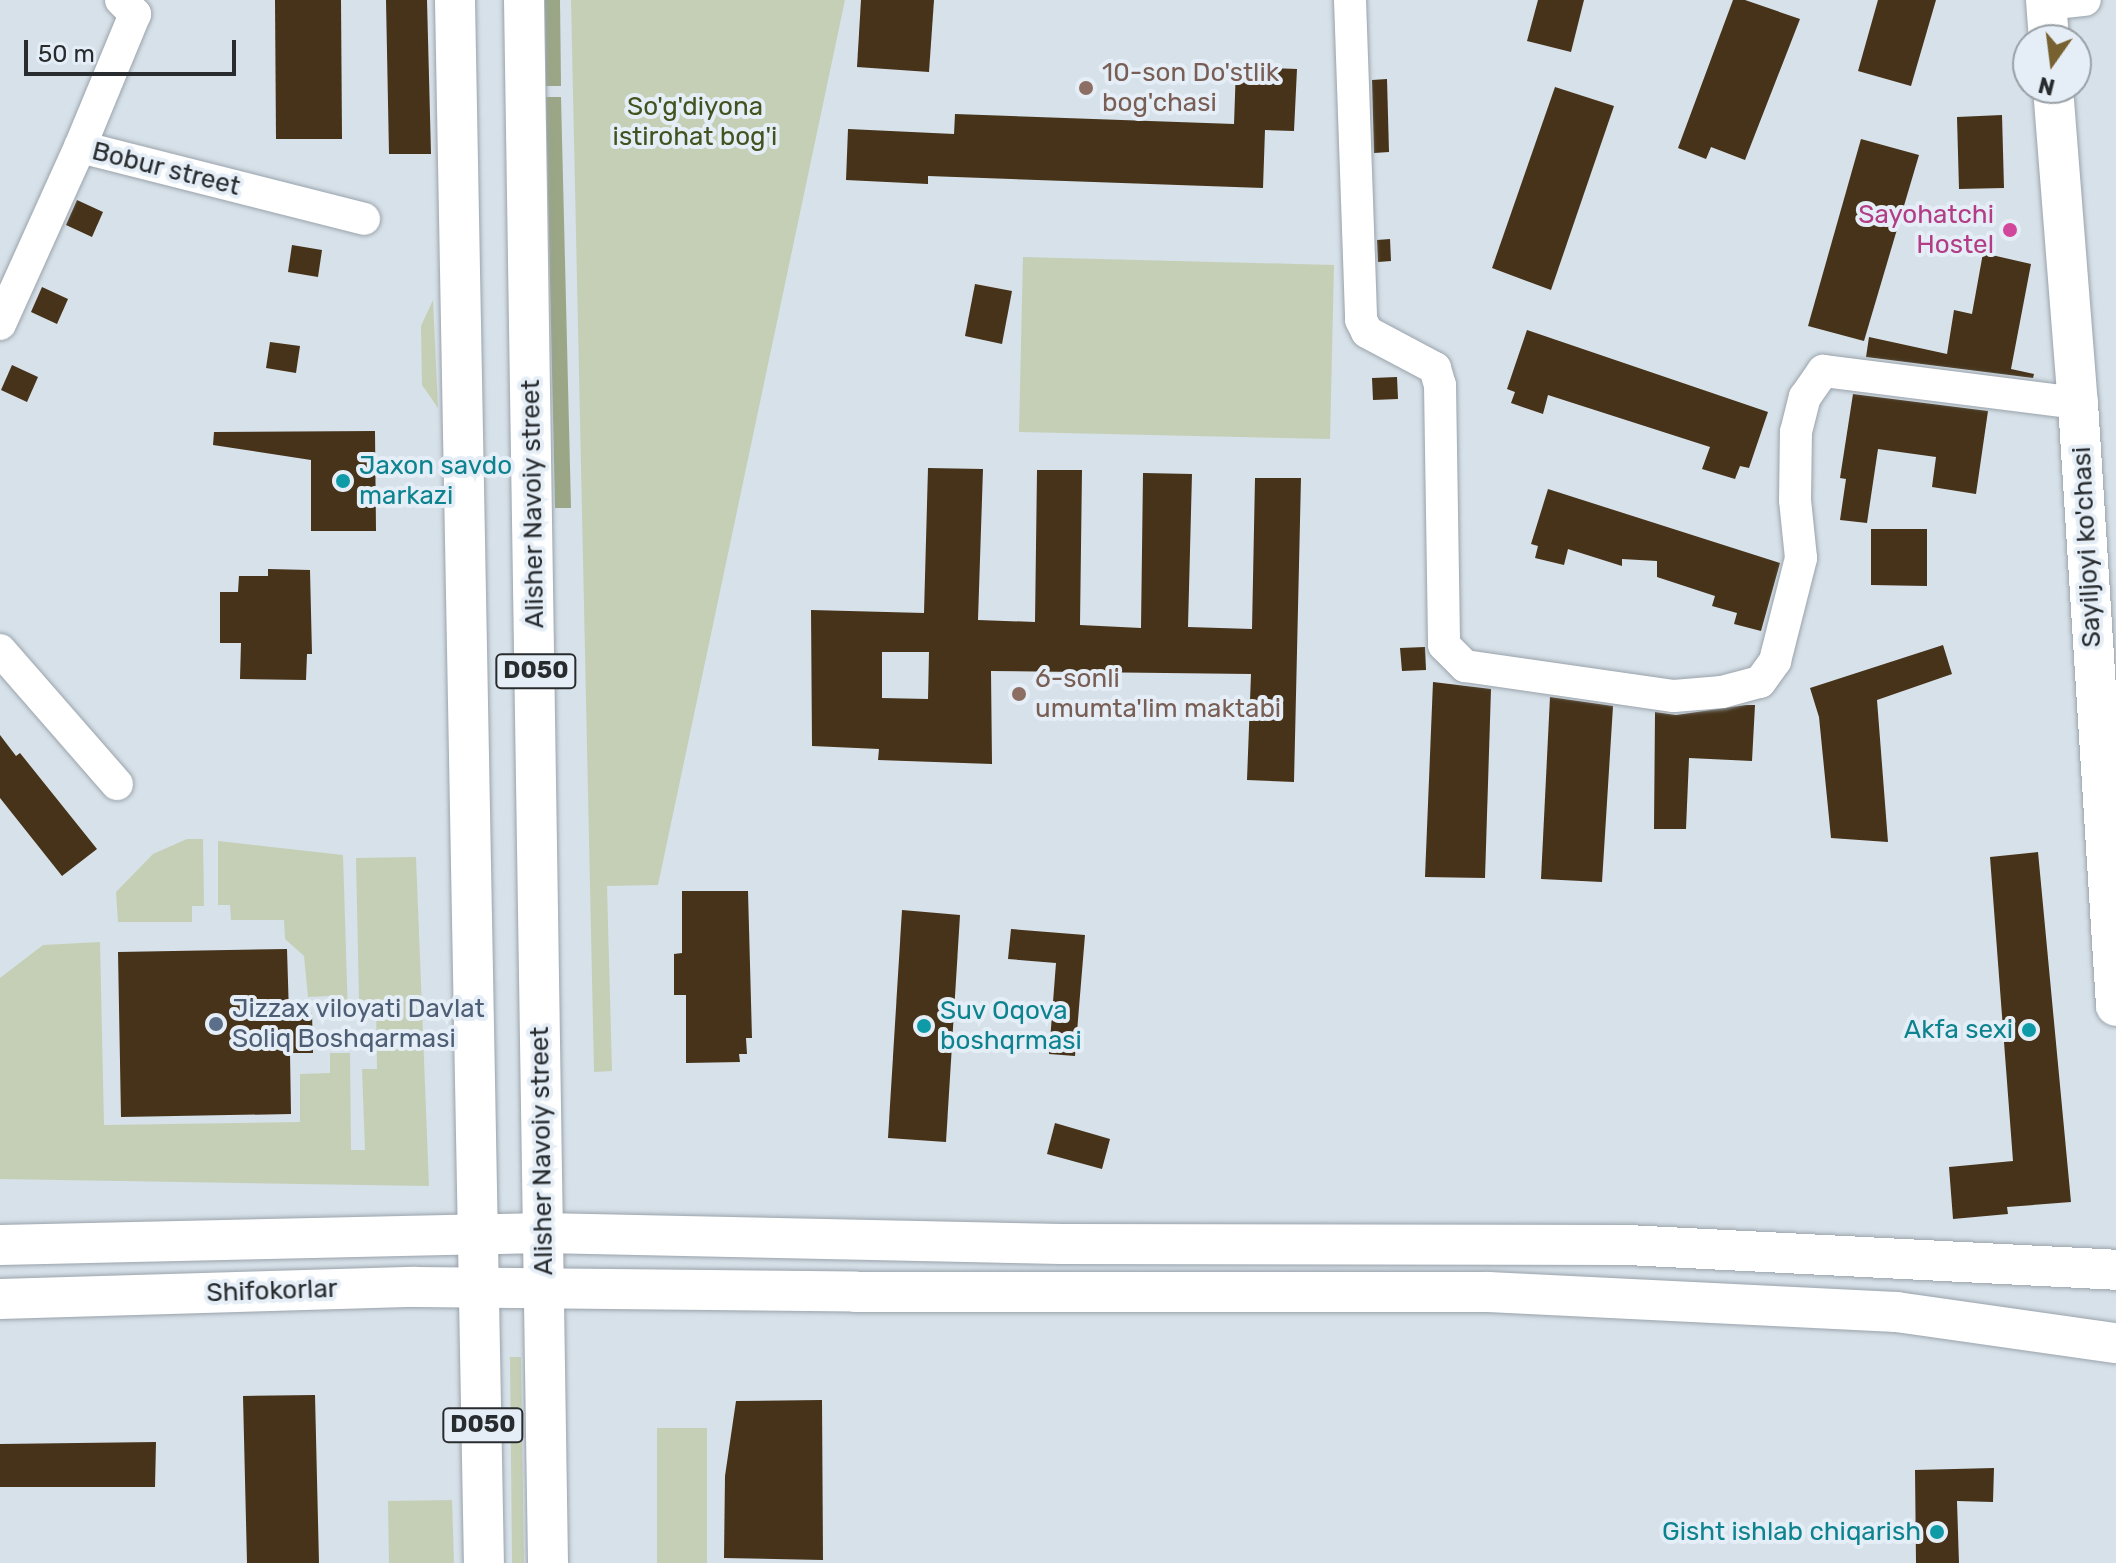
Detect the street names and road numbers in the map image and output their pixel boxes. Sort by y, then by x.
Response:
street label: Bobur street [89,135,243,203]
street label: Alisher Navoiy street [515,379,551,629]
street label: Sayiljoyi ko'chasi [2066,446,2108,648]
road number: D050 [494,651,578,691]
street label: Alisher Navoiy street [524,1026,560,1276]
street label: Shifokorlar [206,1273,338,1309]
road number: D050 [441,1405,525,1445]

